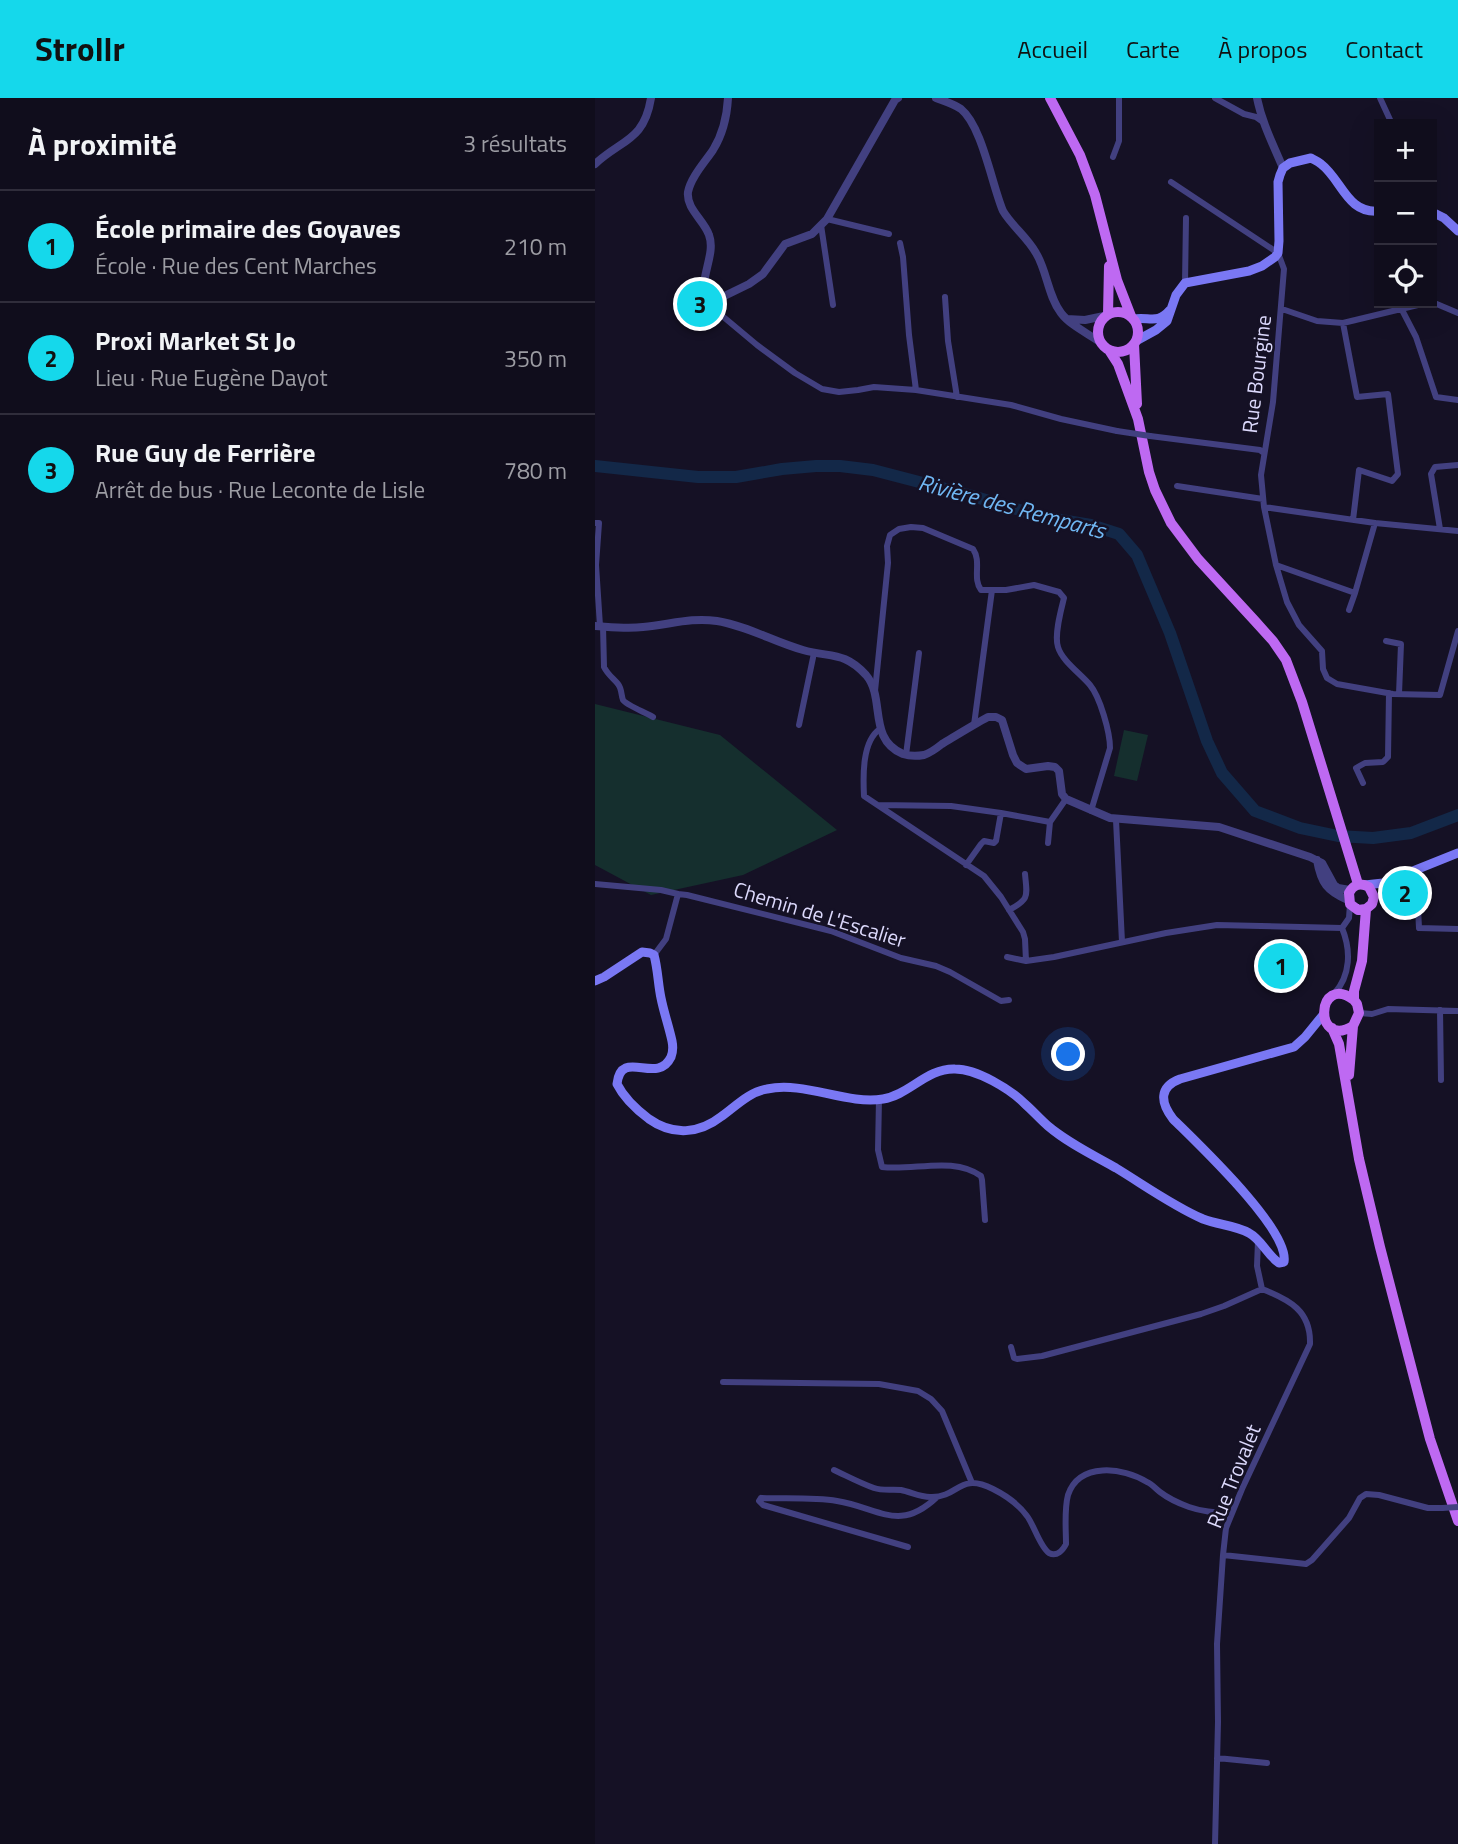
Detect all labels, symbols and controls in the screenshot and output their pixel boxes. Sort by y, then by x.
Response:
text: Strollr [35,24,125,74]
text: Accueil [1017,31,1088,67]
text: Carte [1126,31,1180,67]
text: À propos [1218,31,1307,67]
text: Contact [1345,31,1423,67]
map controls [1374,119,1437,308]
button: + [1374,119,1437,182]
text: À proximité [28,121,177,167]
text: 3 résultats [463,126,567,161]
button: − [1374,182,1437,245]
text: École primaire des Goyaves [95,209,401,248]
text: 1 [45,229,57,264]
text: 210 m [504,229,567,264]
button: locate [1374,245,1437,308]
text: École · Rue des Cent Marches [95,248,377,283]
pin: 3 [677,278,723,330]
street label: Rue Bourgine [1233,313,1279,435]
text: Proxi Market St Jo [95,321,296,360]
text: 2 [45,341,57,376]
text: 350 m [504,341,567,376]
text: Lieu · Rue Eugène Dayot [95,360,327,395]
text: Rue Guy de Ferrière [95,433,316,472]
text: 3 [45,453,57,488]
text: 780 m [504,453,567,488]
water label: Rivière des Remparts [915,464,1111,548]
text: Arrêt de bus · Rue Leconte de Lisle [95,472,425,507]
pin: 2 [1382,867,1428,919]
street label: Chemin de L'Escalier [730,873,910,955]
pin: 1 [1258,940,1304,992]
your location [1051,1037,1085,1071]
street label: Rue Trovalet [1198,1419,1269,1533]

